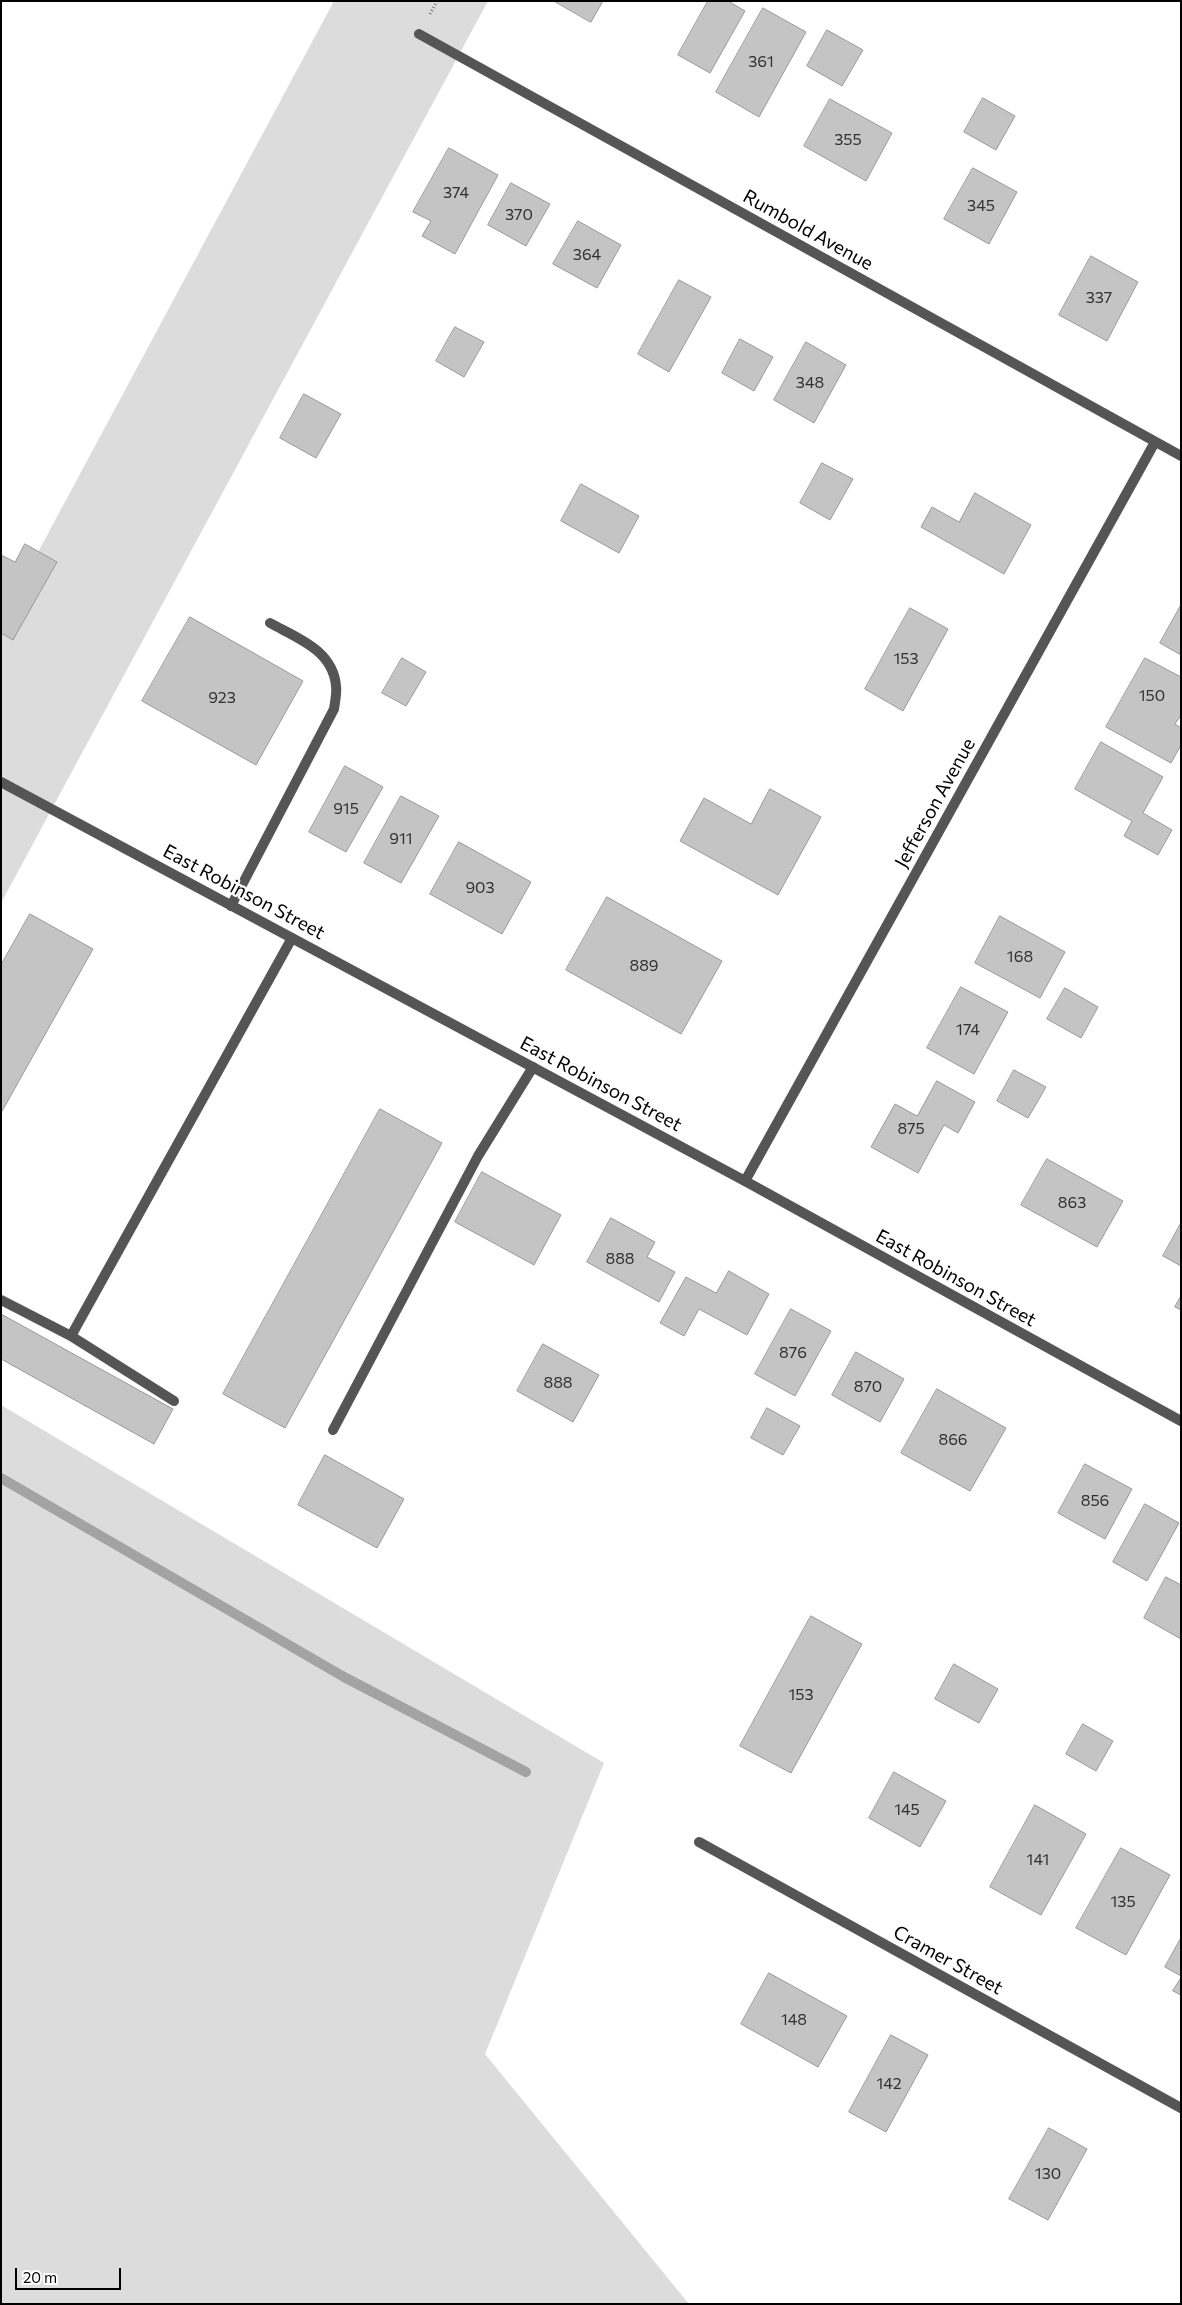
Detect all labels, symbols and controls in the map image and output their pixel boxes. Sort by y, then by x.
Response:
house number: 361 [748,52,774,72]
house number: 355 [834,130,862,150]
house number: 374 [443,183,469,203]
street label: Rumbold Avenue [739,185,877,275]
house number: 345 [967,196,995,216]
house number: 370 [505,205,533,225]
house number: 364 [573,245,601,265]
house number: 337 [1086,288,1112,308]
house number: 348 [796,373,824,393]
house number: 153 [893,649,919,669]
house number: 150 [1139,686,1165,706]
house number: 923 [208,688,236,708]
street label: Jefferson Avenue [890,734,980,872]
house number: 915 [333,799,359,819]
house number: 911 [389,829,413,849]
street label: East Robinson Street [159,840,329,944]
house number: 903 [465,878,495,898]
house number: 168 [1007,947,1033,967]
house number: 889 [629,956,659,976]
house number: 174 [956,1020,980,1040]
street label: East Robinson Street [516,1032,686,1136]
house number: 875 [897,1119,925,1139]
house number: 863 [1058,1193,1086,1213]
street label: East Robinson Street [872,1224,1040,1332]
house number: 888 [605,1249,635,1269]
house number: 876 [779,1343,807,1363]
house number: 888 [543,1373,573,1393]
house number: 870 [854,1377,882,1397]
house number: 866 [938,1430,968,1450]
house number: 856 [1081,1491,1109,1511]
house number: 153 [788,1685,814,1705]
house number: 145 [894,1800,920,1820]
house number: 141 [1027,1850,1049,1870]
house number: 135 [1110,1892,1136,1912]
street label: Cramer Street [889,1920,1007,2000]
house number: 148 [781,2010,807,2030]
house number: 142 [876,2074,902,2094]
house number: 130 [1035,2164,1061,2184]
scale bar [18,2258,124,2290]
text: 20 m [23,2268,57,2286]

